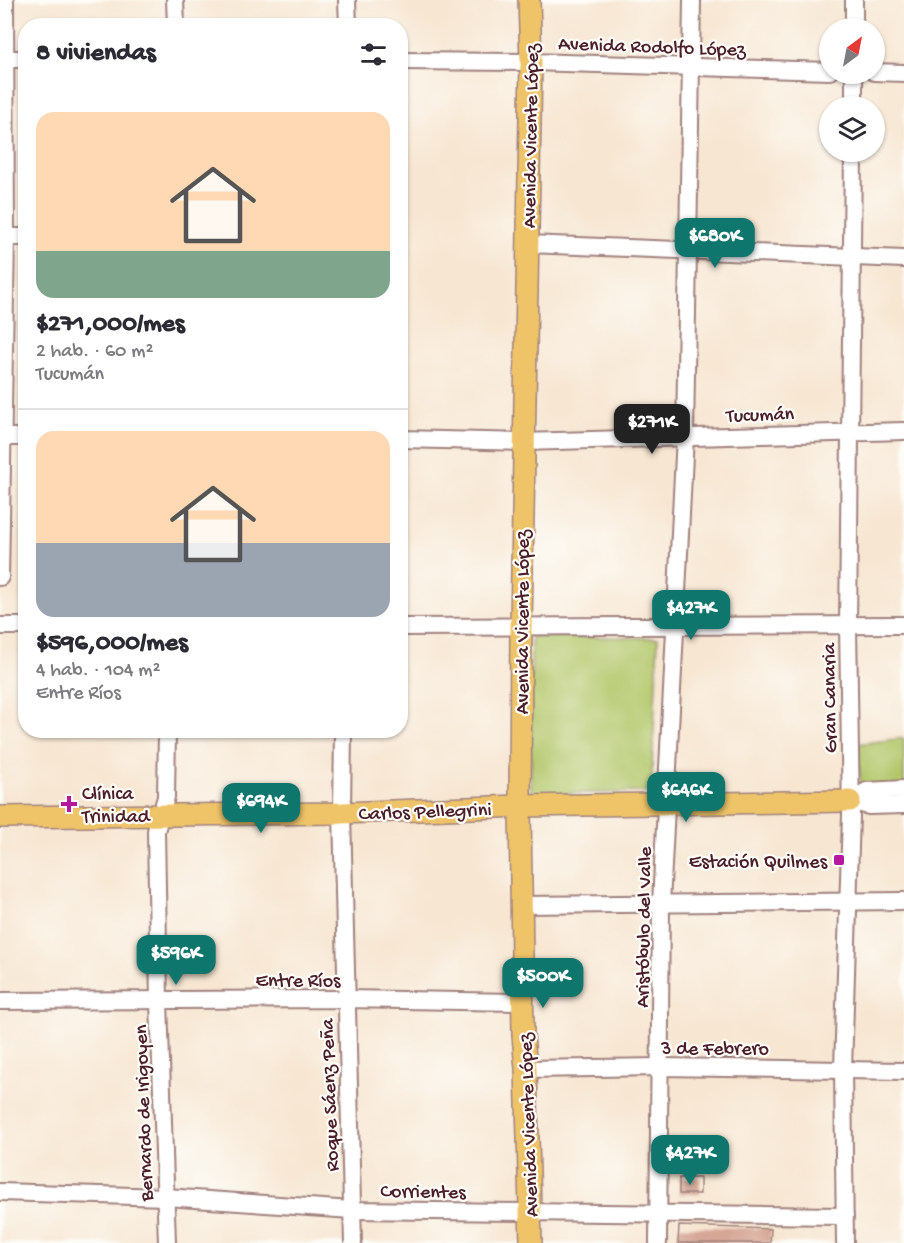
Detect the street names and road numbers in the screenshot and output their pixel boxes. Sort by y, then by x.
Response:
street label: Avenida Rodolfo López [558,34,747,63]
street label: Avenida Vicente López [519,43,546,228]
street label: Tucumán [725,404,795,429]
street label: Avenida Vicente López [513,529,536,714]
street label: Gran Canaria [819,642,844,753]
street label: Carlos Pellegrini [358,800,492,827]
street label: Aristóbulo del Valle [633,846,658,1008]
street label: Entre Ríos [256,971,341,994]
street label: Roque Sáenz Peña [317,1017,346,1172]
street label: Bernardo de Irigoyen [131,1024,160,1203]
street label: Avenida Vicente López [516,1031,545,1217]
street label: 3 de Febrero [660,1039,769,1062]
street label: Corrientes [380,1181,466,1206]

